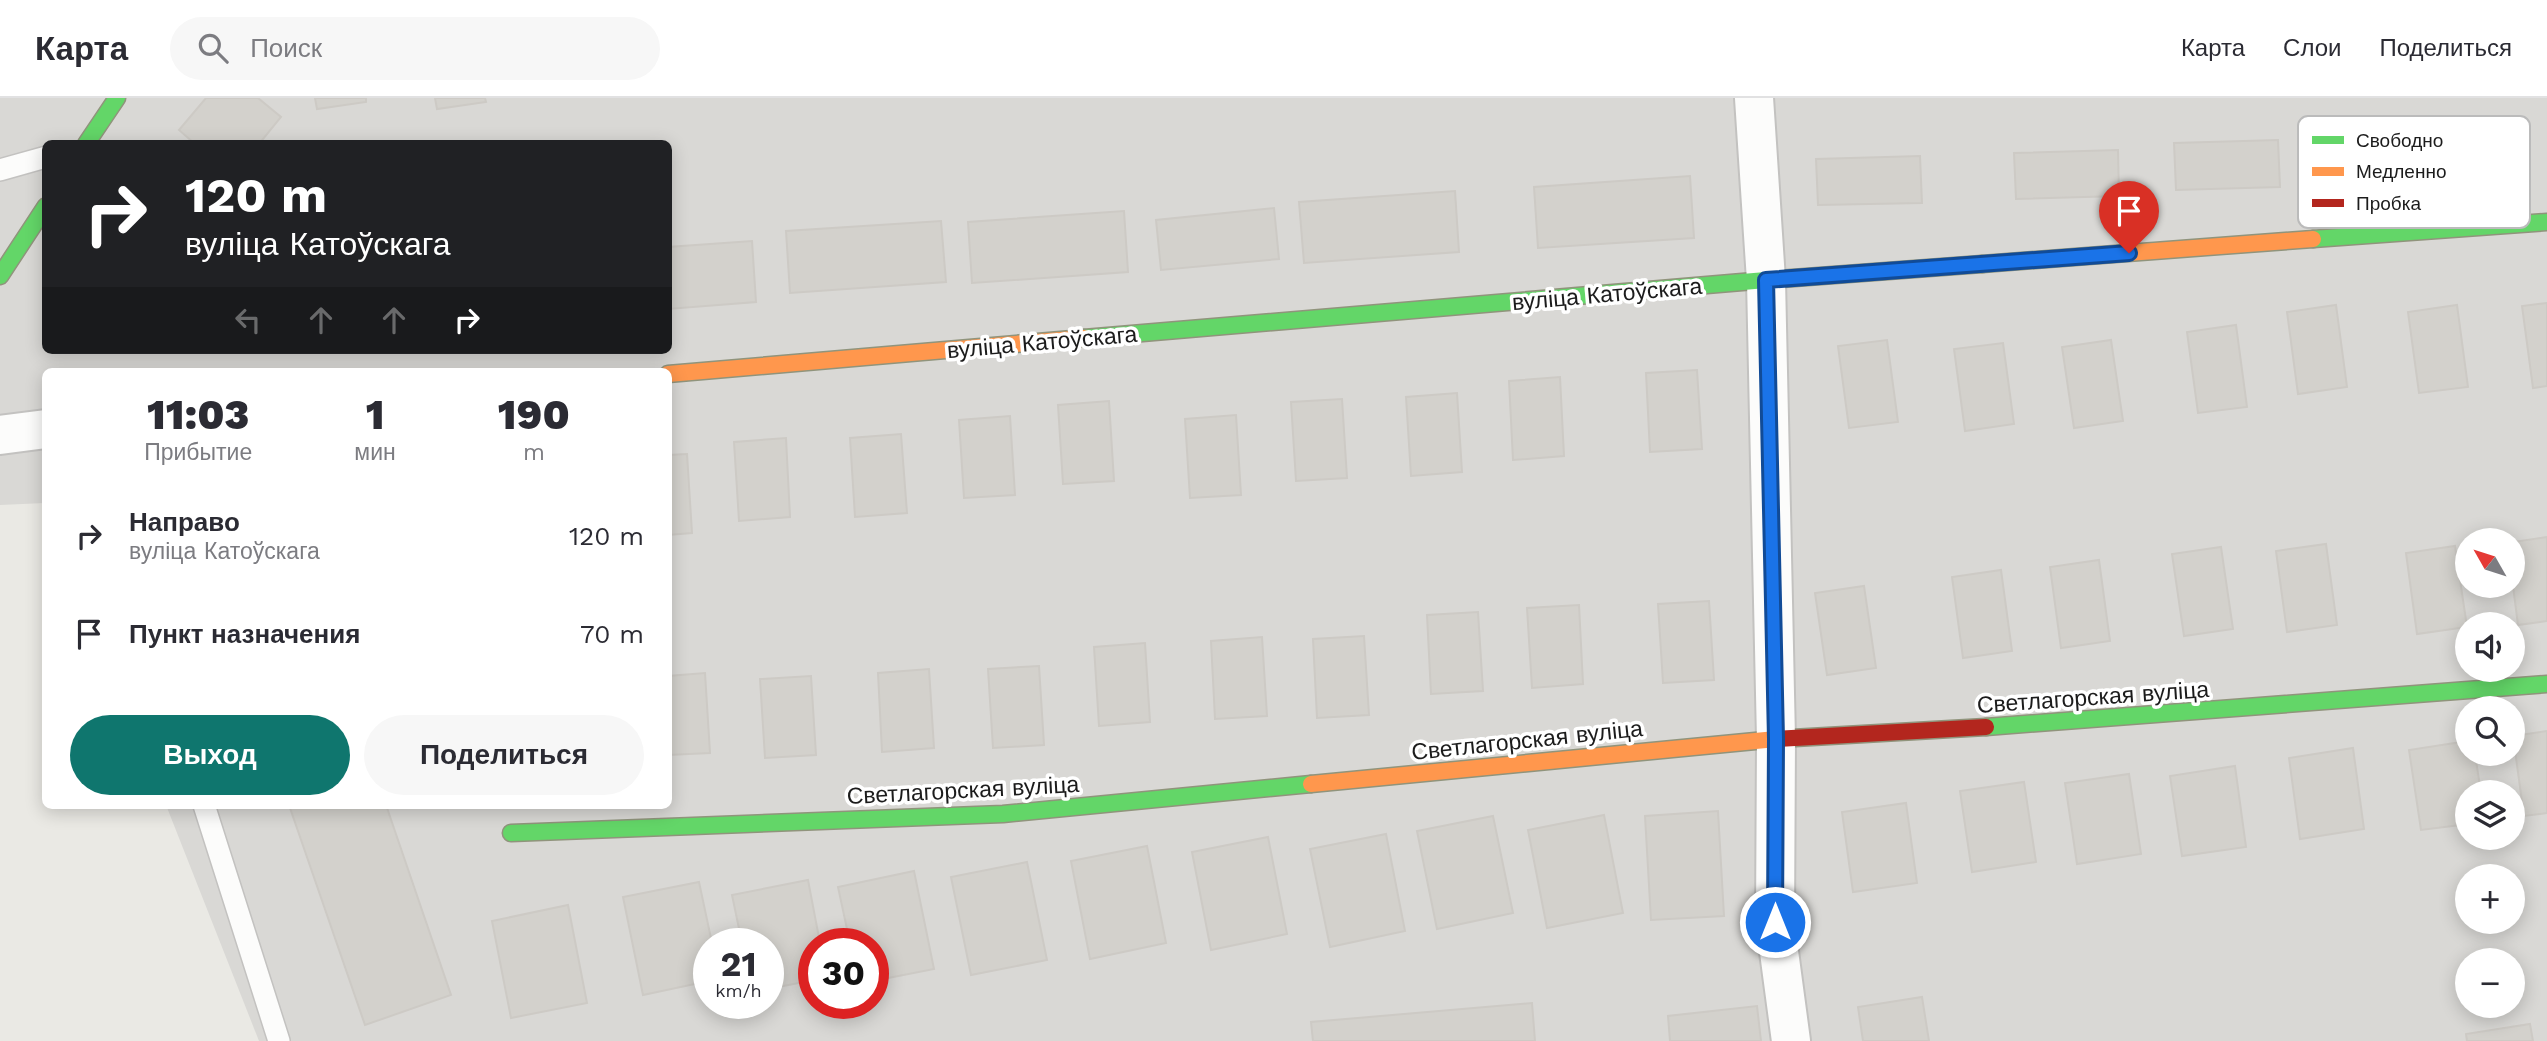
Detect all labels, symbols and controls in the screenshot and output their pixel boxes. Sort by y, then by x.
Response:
search box [170,17,660,80]
text: Карта [35,29,128,68]
icon: search [194,29,232,67]
text: Поиск [250,33,322,63]
text: Карта [2181,34,2245,62]
text: Слои [2283,34,2341,62]
text: Поделиться [2379,34,2512,62]
legend [2298,116,2530,228]
text: Свободно [2356,129,2443,152]
text: Медленно [2356,160,2446,183]
text: 120 m [185,166,327,224]
icon: right [70,168,161,259]
pin [2099,181,2159,253]
icon: arrive [2110,192,2148,230]
text: Пробка [2356,192,2421,215]
text: вуліца Катоўскага [185,225,451,263]
street label: вуліца Катоўскага [1511,273,1703,316]
icon: left [229,301,267,339]
icon: ahead [302,301,340,339]
icon: ahead [375,301,413,339]
icon: right [448,301,486,339]
street label: вуліца Катоўскага [946,321,1138,364]
text: 11:03 [147,390,249,439]
text: 1 [366,390,384,439]
text: 190 [498,390,570,439]
text: Прибытие [144,439,252,466]
text: мин [354,439,396,466]
text: m [523,439,545,466]
text: Направо [129,507,240,537]
icon: right [70,517,108,555]
text: 120 m [569,521,644,551]
north arrow [2455,528,2525,598]
map controls [2455,528,2525,1018]
text: вуліца Катоўскага [129,538,320,565]
button: sound [2455,612,2525,682]
icon: arrive [70,615,108,653]
text: Пункт назначения [129,619,360,649]
text: 70 m [580,619,644,649]
street label: Светлагорская вуліца [1976,676,2210,719]
button: search [2455,696,2525,766]
button: Выход [70,715,350,795]
button: Поделиться [364,715,644,795]
street label: Светлагорская вуліца [1410,715,1644,766]
street label: Светлагорская вуліца [846,771,1080,810]
button: layers [2455,780,2525,850]
button: + [2455,864,2525,934]
position arrow [1738,885,1812,959]
speed limit sign: 30 [798,928,889,1019]
text: 21 [721,943,756,985]
button: − [2455,948,2525,1018]
text: km/h [715,980,762,1001]

